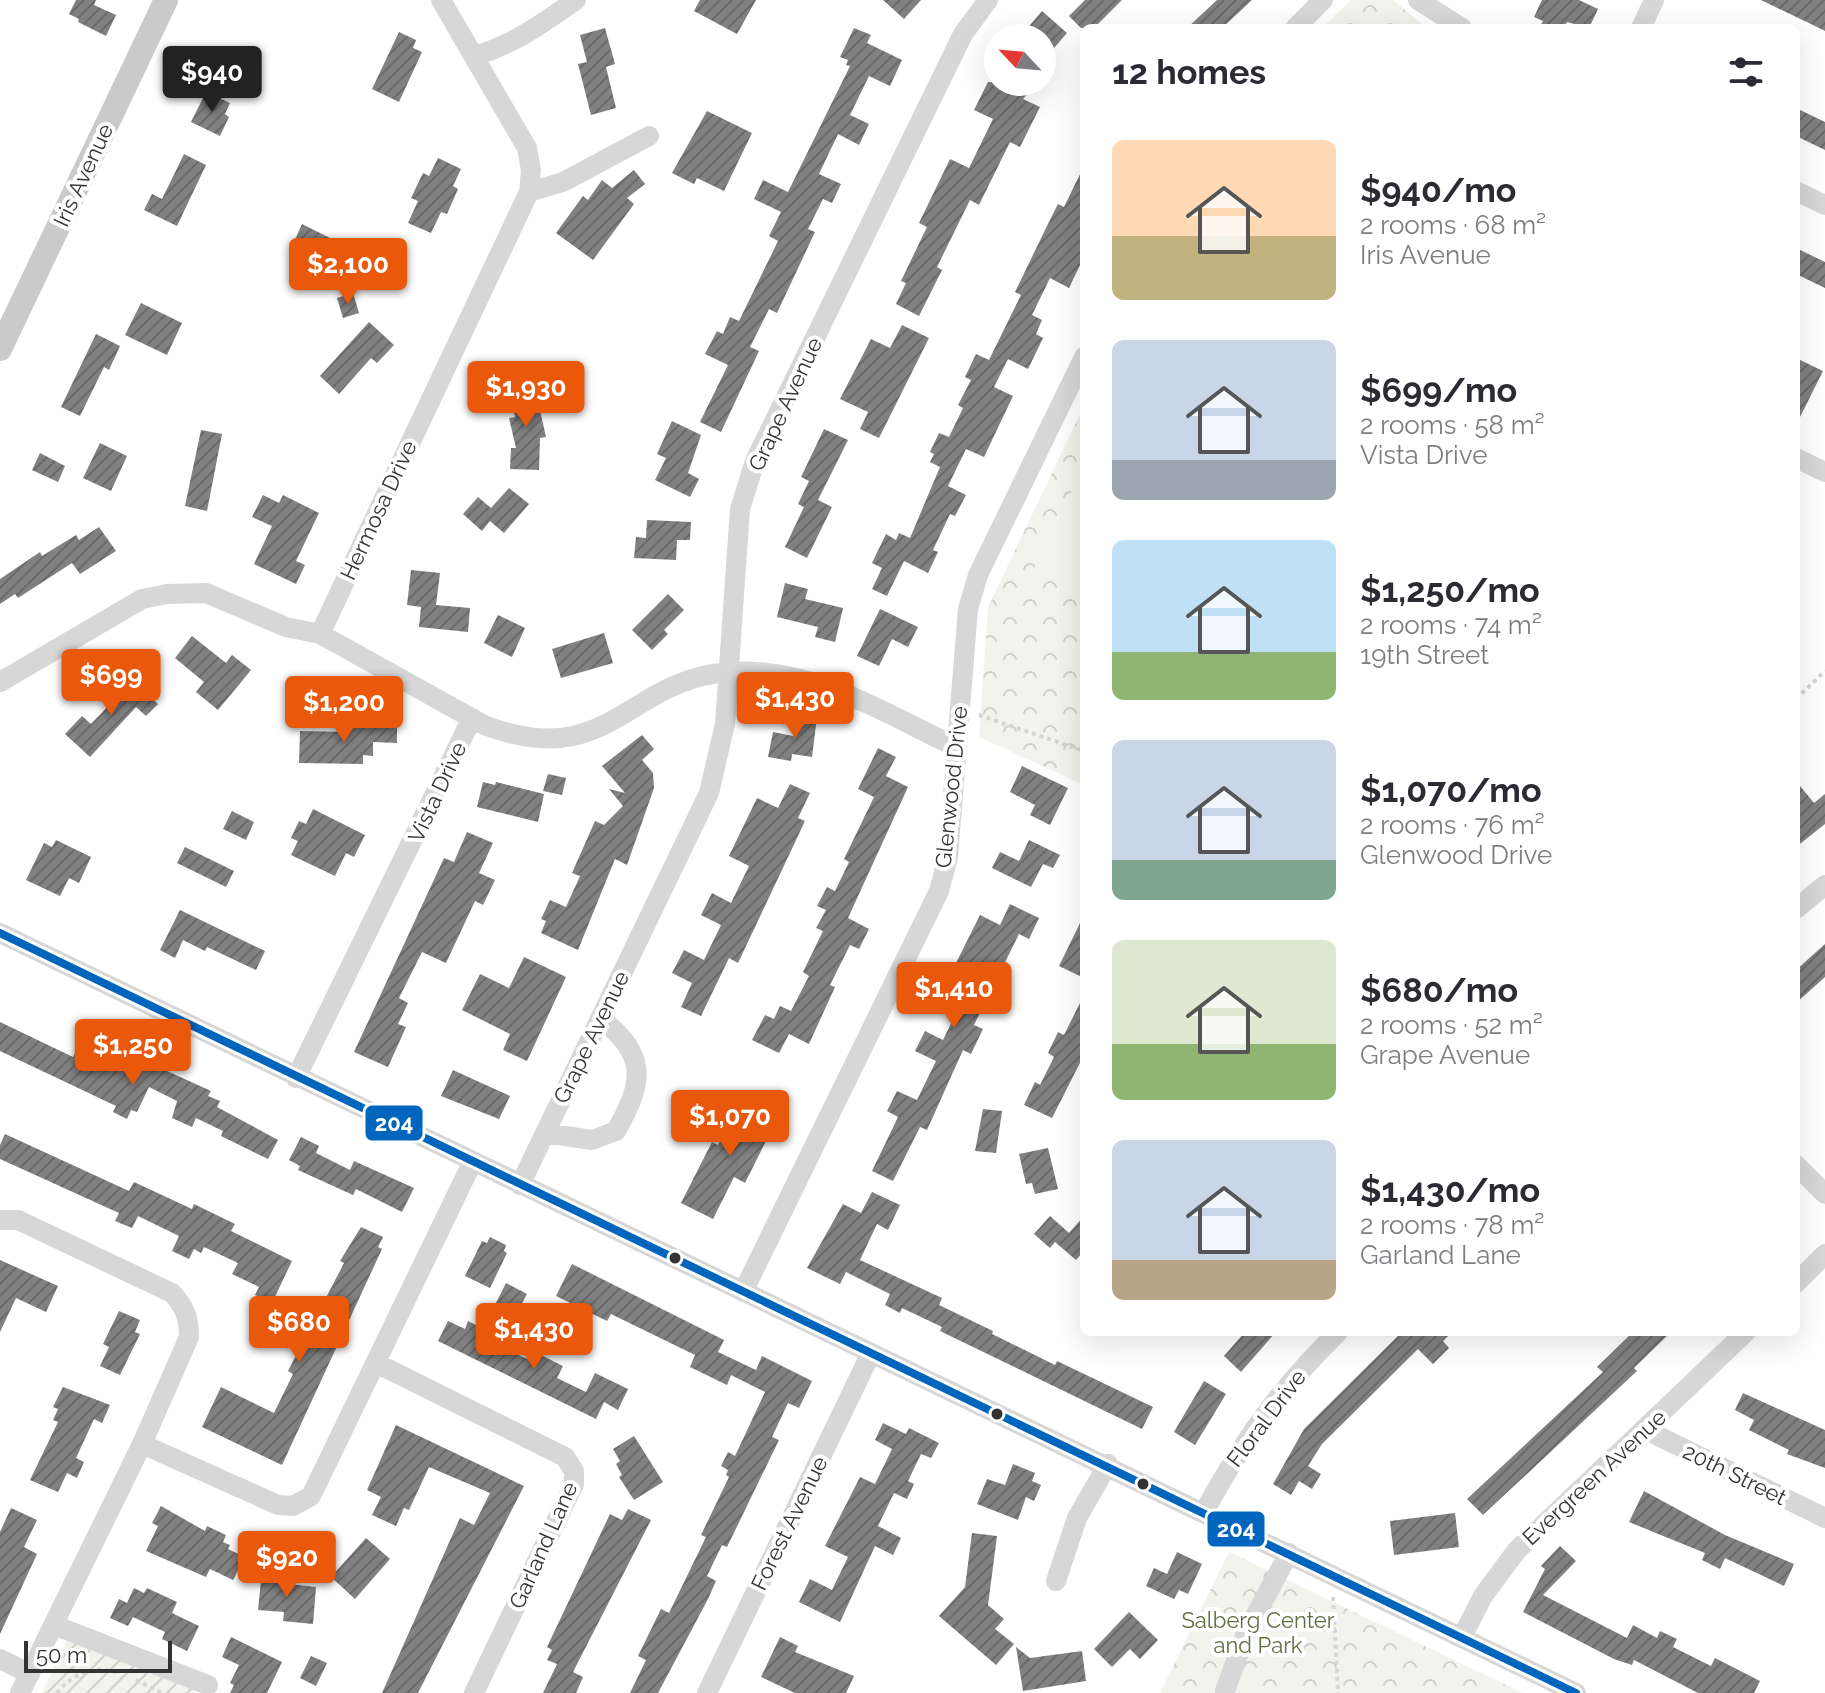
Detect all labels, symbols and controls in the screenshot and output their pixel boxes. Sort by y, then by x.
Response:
north arrow [984,24,1056,96]
map controls [984,24,1056,96]
pin: $940 [165,46,259,114]
icon: filters [1724,50,1768,94]
text: 12 homes [1112,52,1266,92]
text: $940 [181,57,243,87]
street label: Iris Avenue [48,119,118,231]
text: $940/mo [1360,170,1516,210]
icon: home [1176,172,1272,268]
text: 2 rooms · 68 m² [1360,210,1546,240]
pin: $2,100 [283,238,413,306]
text: Iris Avenue [1360,240,1491,270]
text: $2,100 [307,249,389,279]
street label: Grape Avenue [743,333,827,475]
pin: $1,930 [461,361,591,429]
text: $699/mo [1360,370,1517,410]
text: $1,930 [485,372,567,402]
icon: home [1176,372,1272,468]
text: 2 rooms · 58 m² [1360,410,1545,440]
street label: Hermosa Drive [334,436,422,584]
text: Vista Drive [1360,440,1487,470]
text: $1,250/mo [1360,570,1540,610]
icon: home [1176,572,1272,668]
text: 2 rooms · 74 m² [1360,610,1542,640]
text: 19th Street [1360,640,1489,670]
pin: $699 [64,649,158,717]
text: $699 [80,660,142,690]
pin: $1,430 [730,672,860,740]
pin: $1,200 [279,676,409,744]
text: $1,430 [755,683,835,713]
text: $1,200 [303,687,385,717]
street label: Glenwood Drive [930,705,972,869]
street label: Vista Drive [402,738,472,846]
text: $1,070/mo [1360,770,1542,810]
icon: home [1176,772,1272,868]
text: 2 rooms · 76 m² [1360,810,1545,840]
text: Glenwood Drive [1360,840,1552,870]
pin: $1,410 [889,962,1019,1030]
street label: Grape Avenue [548,967,634,1107]
text: $680/mo [1360,970,1518,1010]
icon: home [1176,972,1272,1068]
text: $1,410 [914,973,994,1003]
text: 2 rooms · 52 m² [1360,1010,1543,1040]
pin: $1,250 [68,1019,198,1087]
text: $1,250 [93,1030,173,1060]
text: Grape Avenue [1360,1040,1530,1070]
pin: $1,070 [665,1090,795,1158]
text: $1,070 [689,1101,771,1131]
line badge: 204 [364,1104,424,1142]
text: 204 [375,1110,413,1136]
text: $1,430/mo [1360,1170,1540,1210]
icon: home [1176,1172,1272,1268]
text: 2 rooms · 78 m² [1360,1210,1544,1240]
text: Garland Lane [1360,1240,1521,1270]
unlabelled marker [667,1250,683,1266]
pin: $680 [252,1296,346,1364]
pin: $1,430 [469,1303,599,1371]
text: $680 [267,1307,331,1337]
text: $1,430 [494,1314,574,1344]
street label: Floral Drive [1221,1364,1311,1472]
street label: Evergreen Avenue [1517,1404,1671,1550]
unlabelled marker [989,1406,1005,1422]
street label: 20th Street [1679,1438,1791,1510]
street label: Forest Avenue [745,1452,833,1594]
unlabelled marker [1135,1476,1151,1492]
street label: Garland Lane [503,1477,583,1612]
line badge: 204 [1206,1510,1266,1548]
text: 204 [1217,1516,1255,1542]
pin: $920 [240,1531,334,1599]
text: $920 [256,1542,318,1572]
park label: Salberg Center and Park [1182,1607,1335,1658]
scale bar [24,1637,172,1673]
text: 50 m [36,1642,87,1668]

